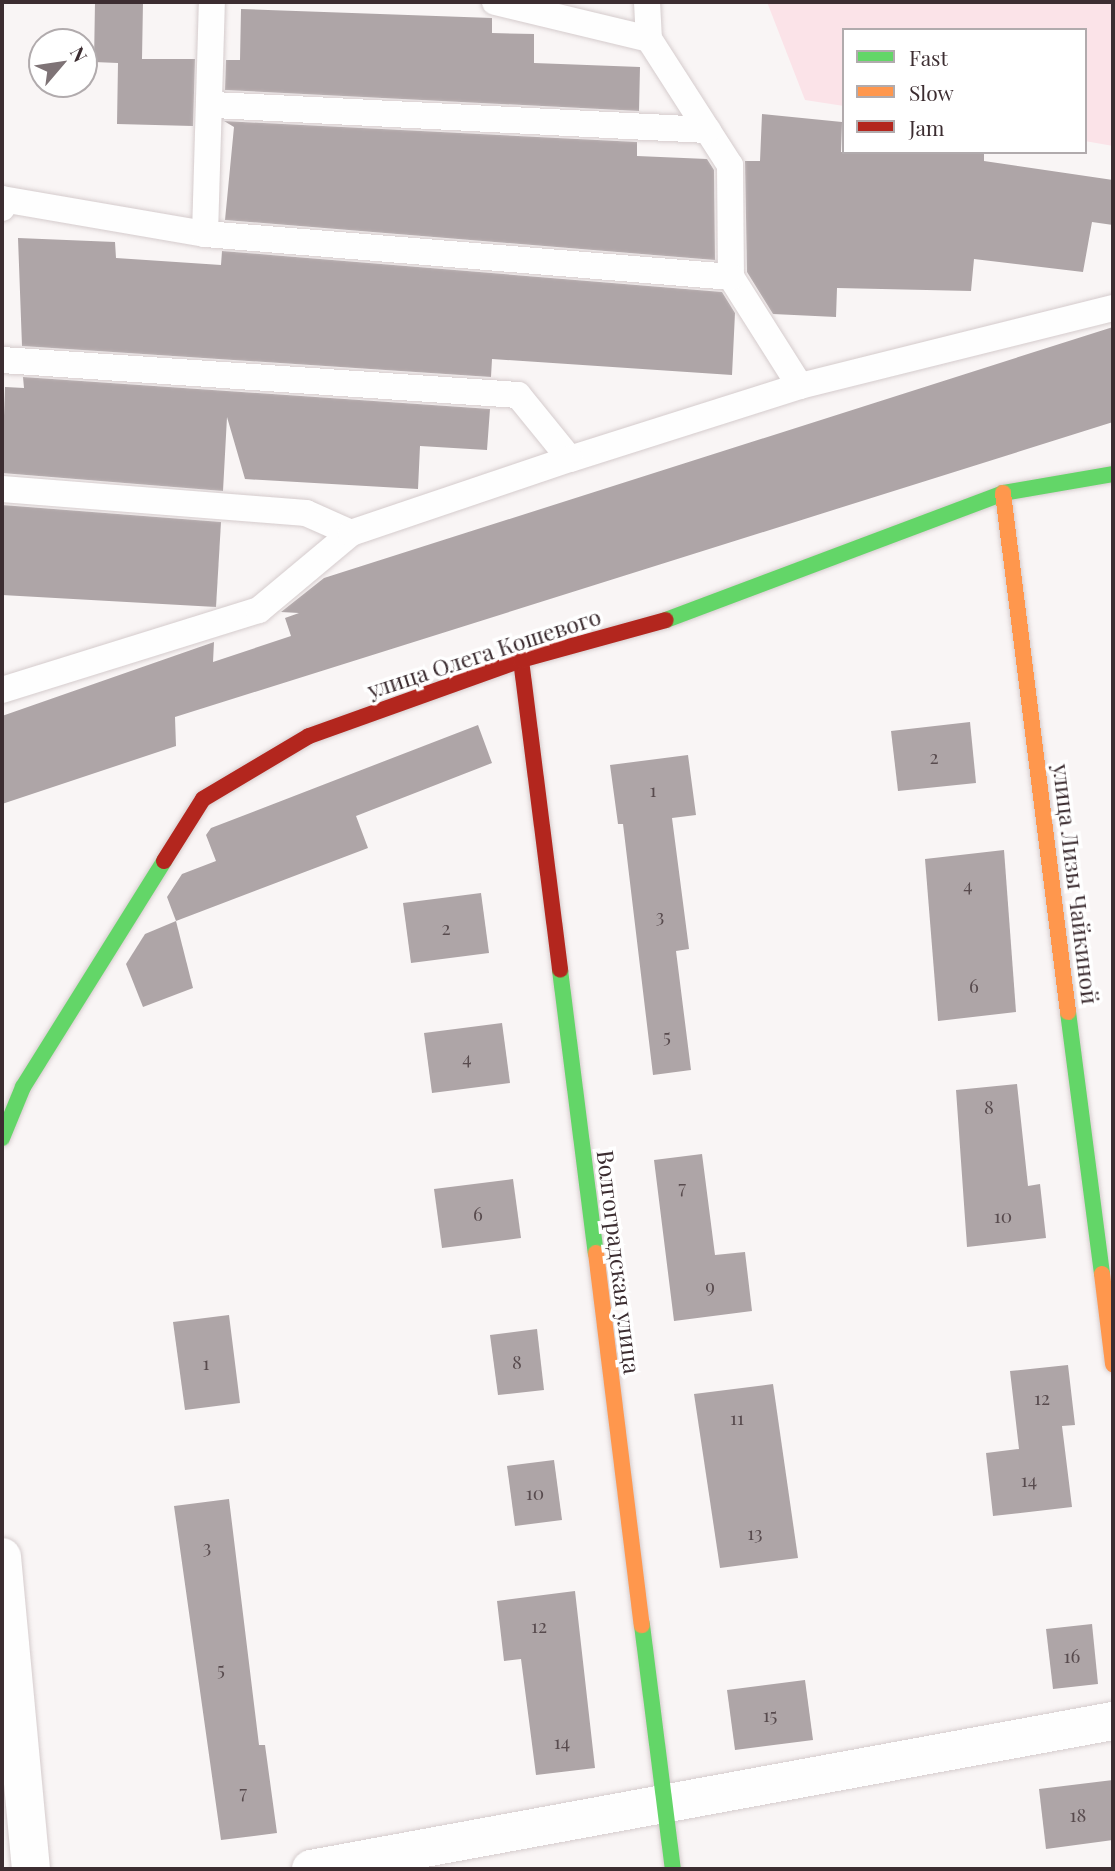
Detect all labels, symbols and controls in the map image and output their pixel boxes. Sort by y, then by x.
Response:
north arrow [28,28,98,98]
legend [842,28,1087,154]
text: N [65,41,94,66]
text: Fast [909,43,948,71]
text: Slow [909,78,954,106]
text: Jam [909,113,945,141]
street label: улица Олега Кошевого [364,602,604,704]
house number: 2 [929,746,939,768]
street label: улица Лизы Чайкиной [1048,762,1104,1006]
house number: 1 [649,779,657,801]
house number: 4 [963,874,973,896]
house number: 3 [656,905,664,927]
house number: 2 [441,917,451,939]
house number: 6 [969,975,979,997]
house number: 5 [663,1025,671,1047]
house number: 4 [462,1047,472,1069]
house number: 8 [984,1096,994,1118]
street label: Волгоградская улица [592,1149,646,1375]
house number: 7 [678,1176,686,1198]
house number: 6 [473,1203,483,1225]
house number: 10 [994,1205,1012,1227]
house number: 9 [705,1275,715,1297]
house number: 8 [512,1351,522,1373]
house number: 1 [202,1352,210,1374]
house number: 12 [1034,1387,1050,1409]
house number: 11 [730,1407,744,1429]
house number: 14 [1021,1469,1037,1491]
house number: 10 [526,1482,544,1504]
house number: 13 [747,1522,763,1544]
house number: 3 [203,1536,211,1558]
house number: 12 [531,1615,547,1637]
house number: 16 [1064,1645,1080,1667]
house number: 5 [217,1658,225,1680]
house number: 15 [763,1704,777,1726]
house number: 14 [554,1731,570,1753]
house number: 7 [239,1781,247,1803]
house number: 18 [1070,1804,1086,1826]

